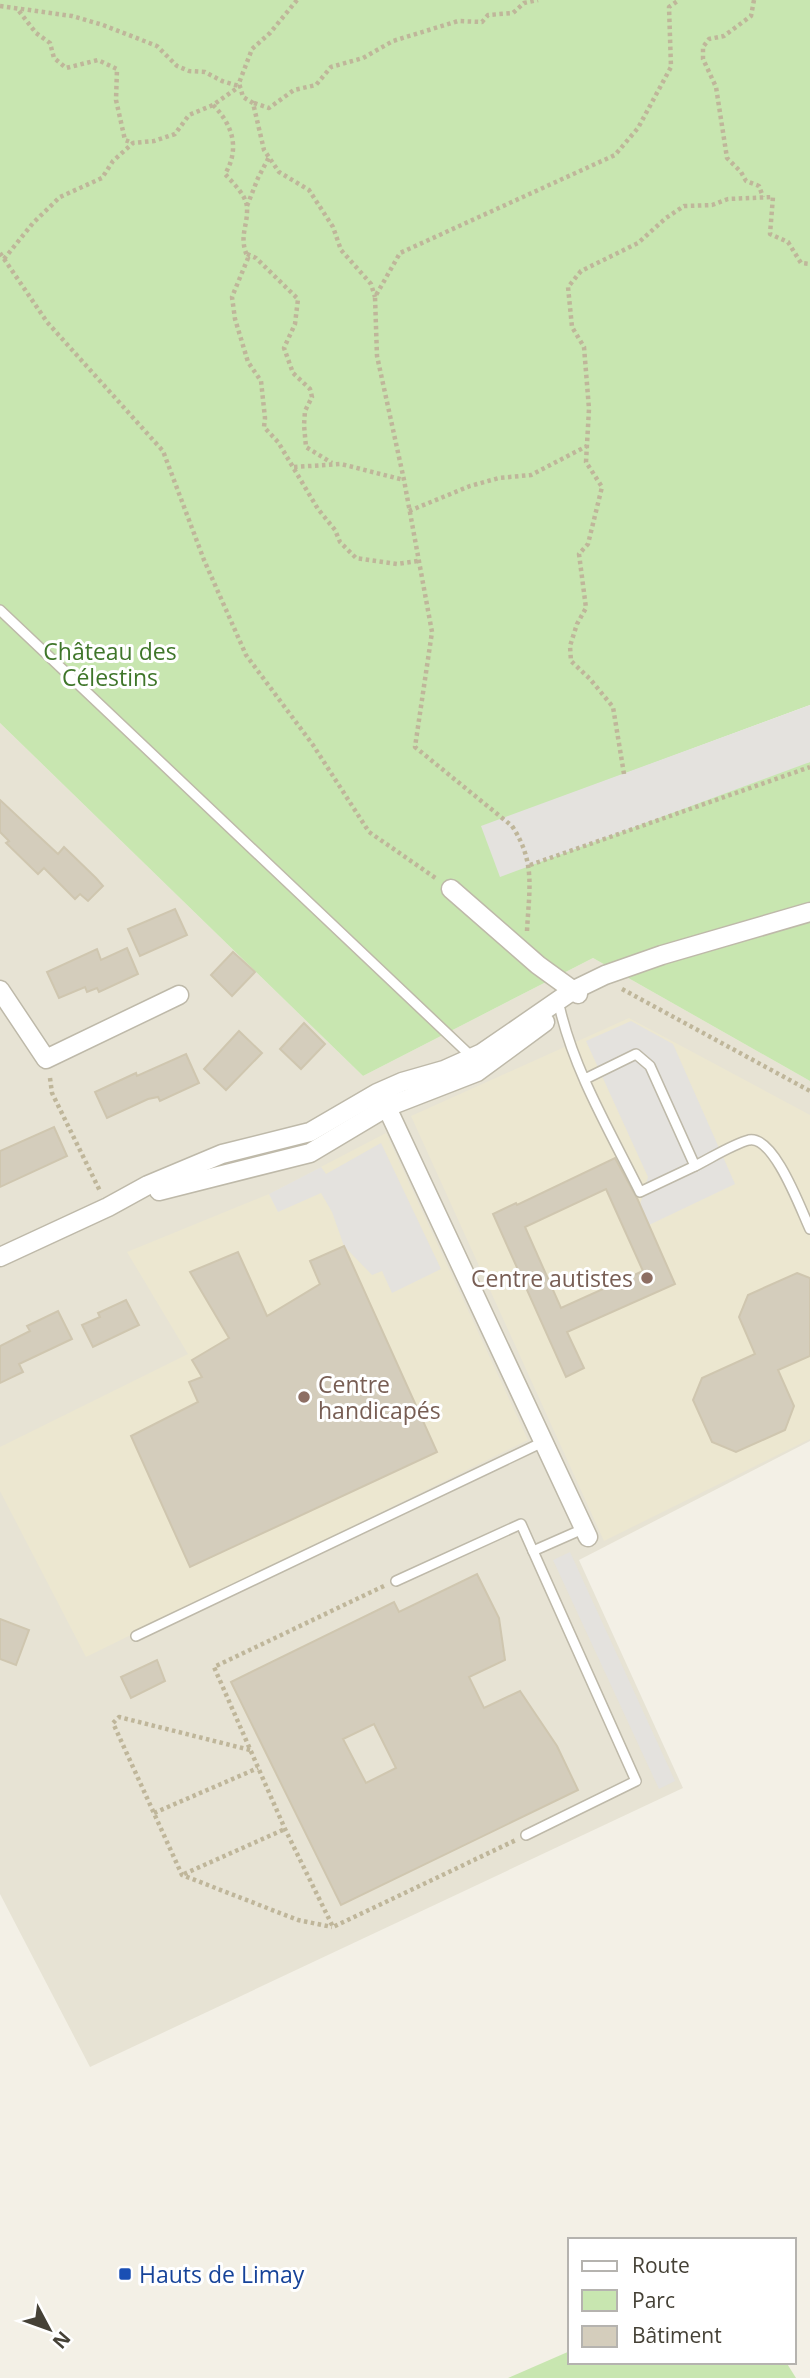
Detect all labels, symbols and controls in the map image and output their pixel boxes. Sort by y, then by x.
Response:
park label: Château des Célestins [43,635,177,693]
place label: Centre autistes [471,1262,633,1294]
marker: Centre autistes [639,1270,655,1286]
place label: Centre handicapés [318,1368,441,1426]
marker: Centre handicapés [296,1389,312,1405]
legend [568,2238,796,2364]
text: Route [632,2251,690,2279]
place label: Hauts de Limay [139,2258,305,2290]
marker: Hauts de Limay [117,2266,133,2282]
text: Parc [632,2286,675,2314]
north arrow [14,2294,84,2364]
text: Bâtiment [632,2321,722,2349]
text: N [47,2326,77,2355]

